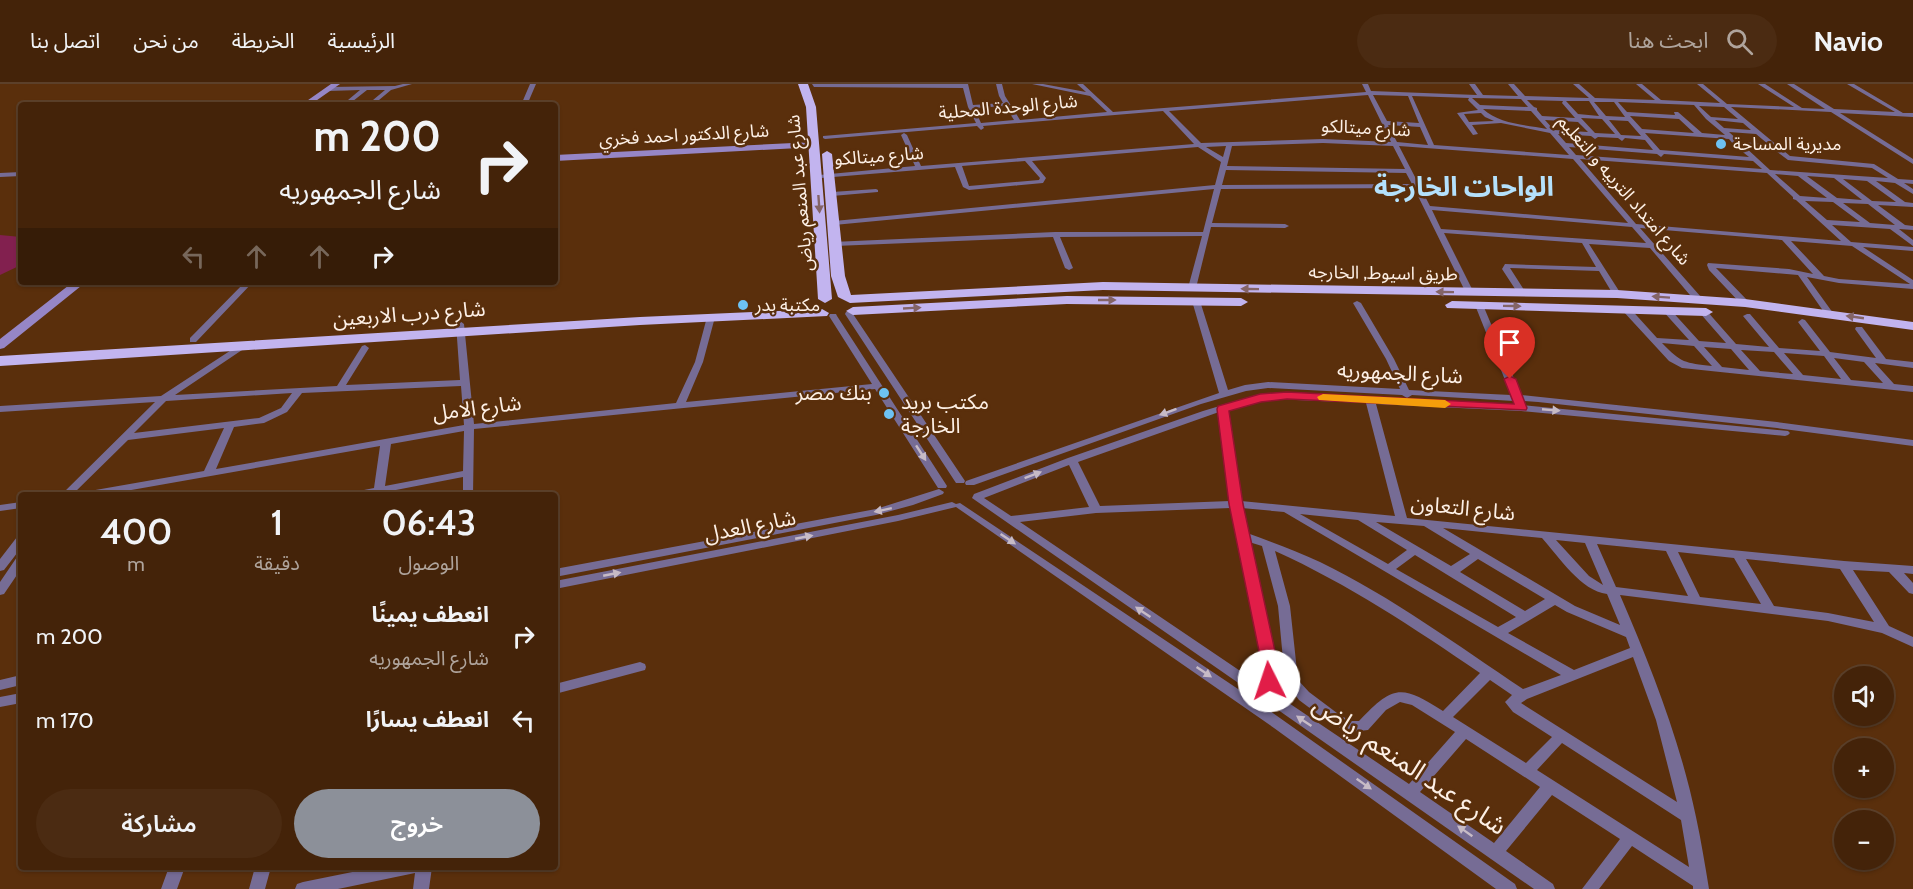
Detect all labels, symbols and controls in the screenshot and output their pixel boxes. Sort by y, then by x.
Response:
search box [1357,14,1777,68]
text: Navio [1813,24,1883,58]
icon: search [1723,25,1756,58]
text: ابحث هنا [1628,27,1708,54]
text: اتصل بنا [30,28,100,53]
text: من نحن [133,28,199,53]
text: الخريطة [232,28,295,53]
text: الرئيسية [328,28,395,53]
street label: شارع الوحدة المحلية [937,90,1079,127]
text: 200 m [314,110,441,162]
street label: شارع امتداد التربيه و التعليم [1550,110,1695,272]
street label: شارع عبد المنعم رياض [782,113,821,272]
street label: شارع ميتالكو [1321,115,1411,144]
street label: شارع الدكتور احمد فخري [598,120,770,153]
icon: right [462,126,540,204]
place label: مديرية المساحة [1733,133,1841,155]
marker: مديرية المساحة [1714,137,1728,151]
street label: شارع ميتالكو [834,142,925,173]
district label: الواحات الخارجة [1374,170,1554,203]
text: شارع الجمهوريه [279,173,441,206]
one-way arrow [814,194,824,213]
icon: left [177,240,210,273]
icon: ahead [240,240,273,273]
icon: ahead [303,240,336,273]
icon: right [366,240,399,273]
street label: طريق اسيوط, الخارجه [1308,261,1458,285]
one-way arrow [1241,285,1260,294]
one-way arrow [1436,287,1455,297]
one-way arrow [1652,292,1671,301]
place label: مكتبة بدر [754,294,820,316]
one-way arrow [1097,295,1116,304]
street label: شارع درب الاربعين [332,296,486,334]
marker: مكتبة بدر [736,298,750,312]
one-way arrow [1502,301,1521,311]
one-way arrow [902,303,921,312]
one-way arrow [1846,312,1865,321]
pin [1484,317,1535,379]
icon: arrive [1493,326,1526,359]
street label: شارع الجمهوريه [1336,357,1463,391]
place label: بنك مصر [795,380,872,405]
marker: بنك مصر [877,386,891,400]
place label: مكتب بريد الخارجة [901,389,989,438]
street label: شارع الامل [431,390,523,428]
one-way arrow [1541,405,1560,415]
marker: مكتب بريد الخارجة [882,407,896,421]
one-way arrow [1159,407,1177,417]
one-way arrow [916,445,927,461]
one-way arrow [1024,469,1042,479]
street label: شارع التعاون [1409,490,1516,528]
text: 1 [271,500,283,544]
text: 06:43 [382,500,476,544]
street label: شارع العدل [702,504,798,550]
one-way arrow [873,506,892,515]
text: 400 [100,509,172,553]
one-way arrow [794,532,813,541]
one-way arrow [1000,533,1016,544]
text: دقيقة [254,551,300,575]
text: الوصول [398,551,459,575]
text: m [127,552,145,576]
one-way arrow [603,569,622,578]
text: انعطف يمينًا [372,601,489,628]
one-way arrow [1134,606,1151,617]
icon: right [507,620,540,653]
text: 200 m [36,623,103,650]
text: شارع الجمهوريه [369,646,489,670]
position arrow [1237,649,1301,713]
one-way arrow [1195,666,1211,678]
map controls [1834,666,1894,870]
button: sound [1834,666,1894,726]
street label: شارع عبد المنعم رياض [1305,688,1513,845]
icon: left [507,704,540,737]
text: انعطف يسارًا [366,706,489,733]
text: 170 m [36,707,94,734]
one-way arrow [1296,716,1312,727]
button: + [1834,738,1894,798]
one-way arrow [1355,778,1371,790]
button: مشاركة [36,789,282,858]
button: خروج [294,789,540,858]
button: − [1834,810,1894,870]
one-way arrow [1457,825,1473,837]

